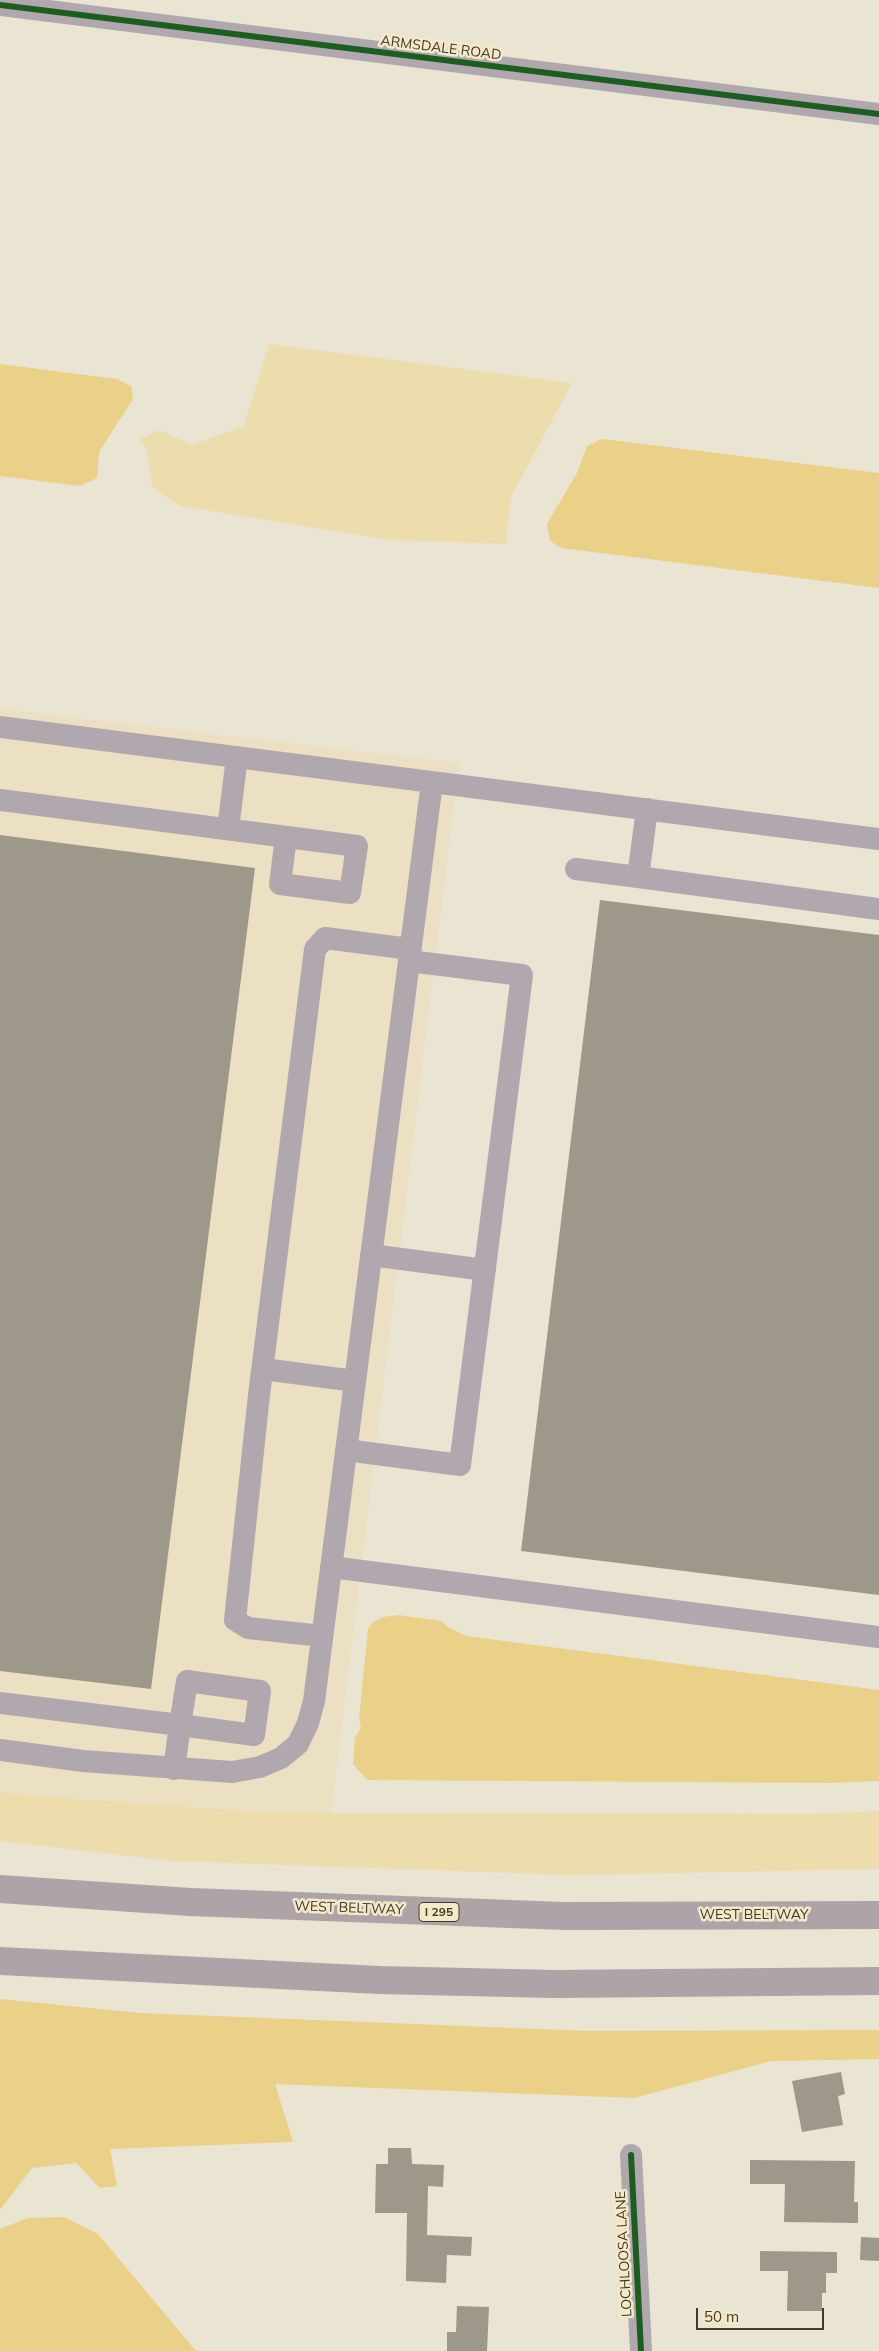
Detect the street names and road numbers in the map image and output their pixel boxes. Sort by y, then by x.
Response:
street label: ARMSDALE ROAD [380,32,502,64]
street label: WEST BELTWAY [294,1898,404,1918]
road number: I 295 [419,1902,459,1921]
street label: WEST BELTWAY [699,1907,809,1923]
street label: LOCHLOOSA LANE [612,2191,636,2317]

